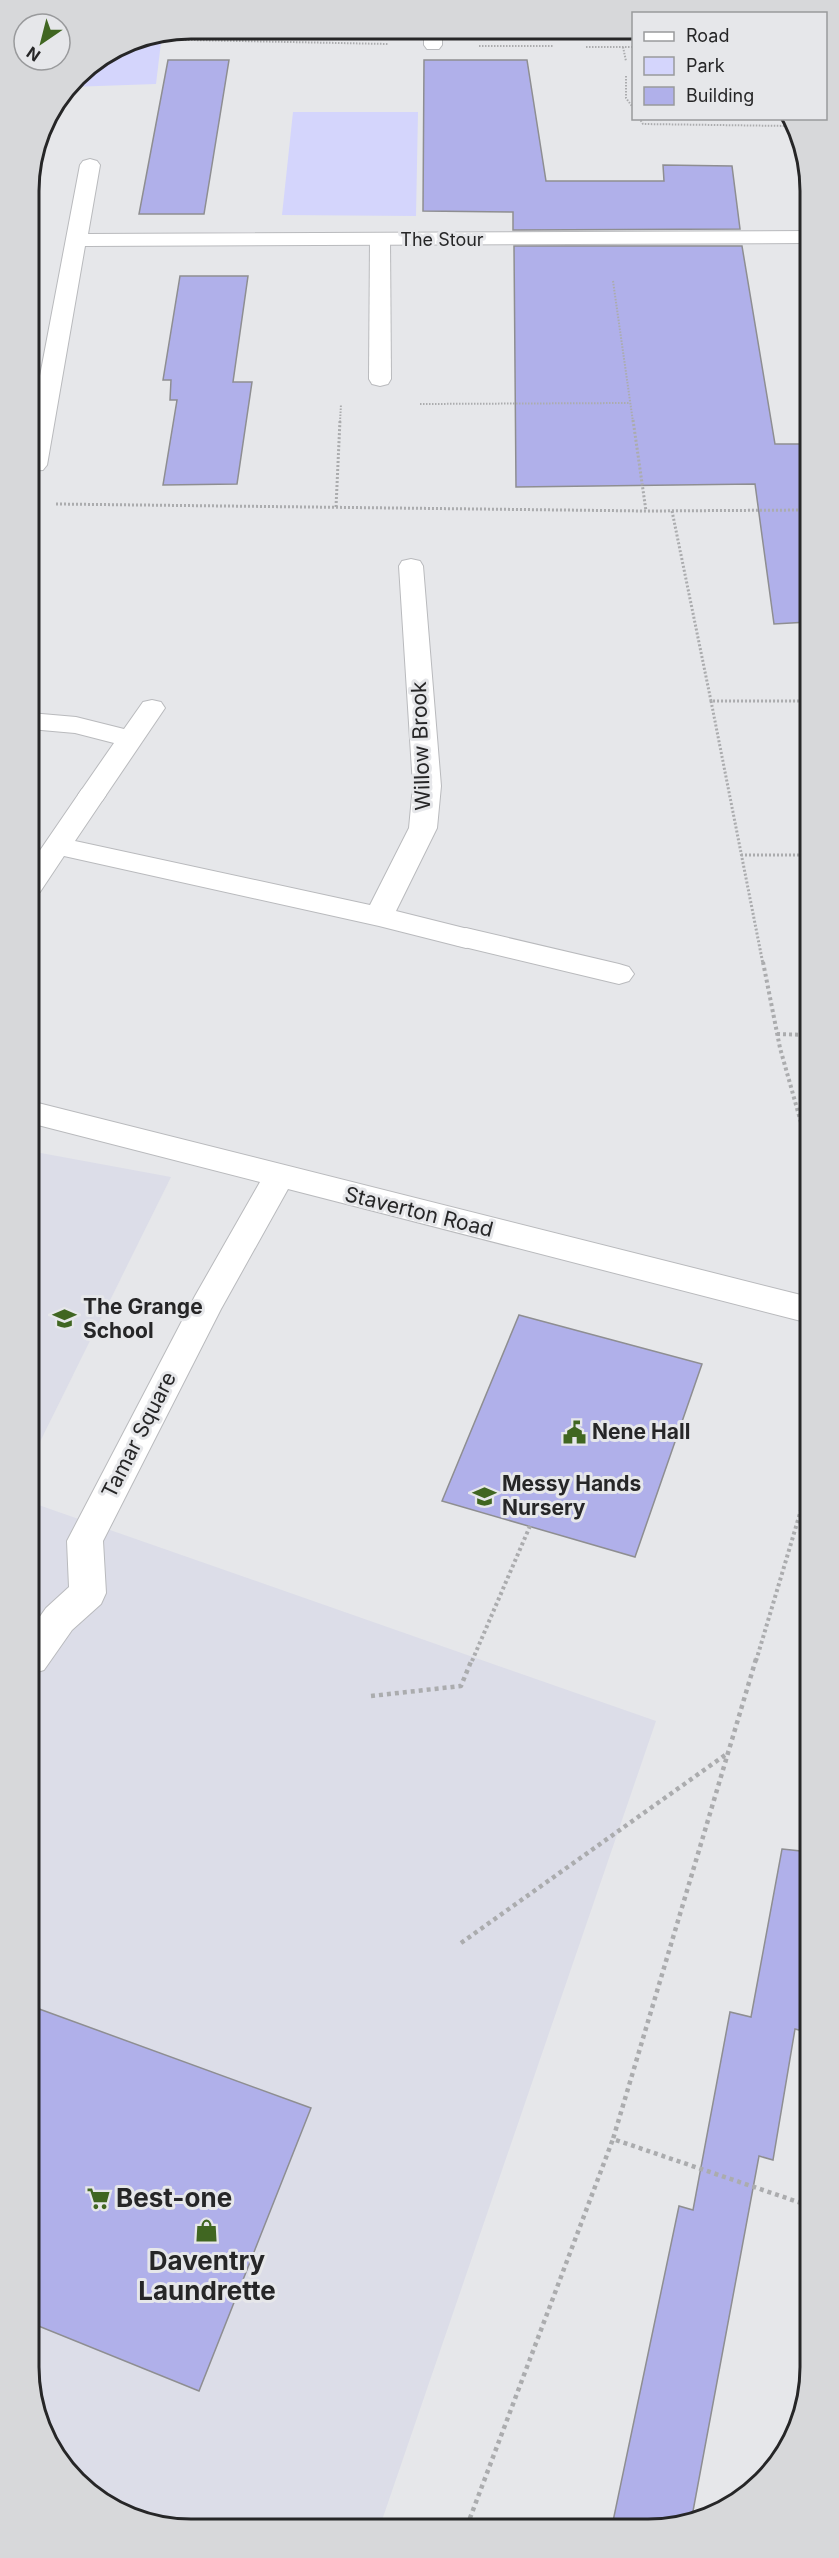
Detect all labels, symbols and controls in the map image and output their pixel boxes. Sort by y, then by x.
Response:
north arrow [12,12,72,72]
legend [632,12,827,120]
text: Road [686,25,729,46]
text: N [23,43,44,66]
text: Park [686,55,725,76]
text: Building [686,85,754,106]
street label: The Stour [400,229,484,250]
street label: Willow Brook [406,681,435,811]
street label: Staverton Road [342,1181,496,1242]
place label: The Grange School [83,1294,203,1343]
school or university icon: The Grange School [52,1306,78,1332]
street label: Tamar Square [96,1368,181,1502]
public building icon: Nene Hall [561,1419,587,1445]
place label: Nene Hall [592,1419,690,1444]
place label: Messy Hands Nursery [502,1471,641,1520]
school or university icon: Messy Hands Nursery [471,1483,497,1509]
place label: Best-one [116,2182,232,2213]
supermarket icon: Best-one [85,2185,111,2211]
shop icon: Daventry Laundrette [194,2217,220,2243]
place label: Daventry Laundrette [138,2245,276,2306]

